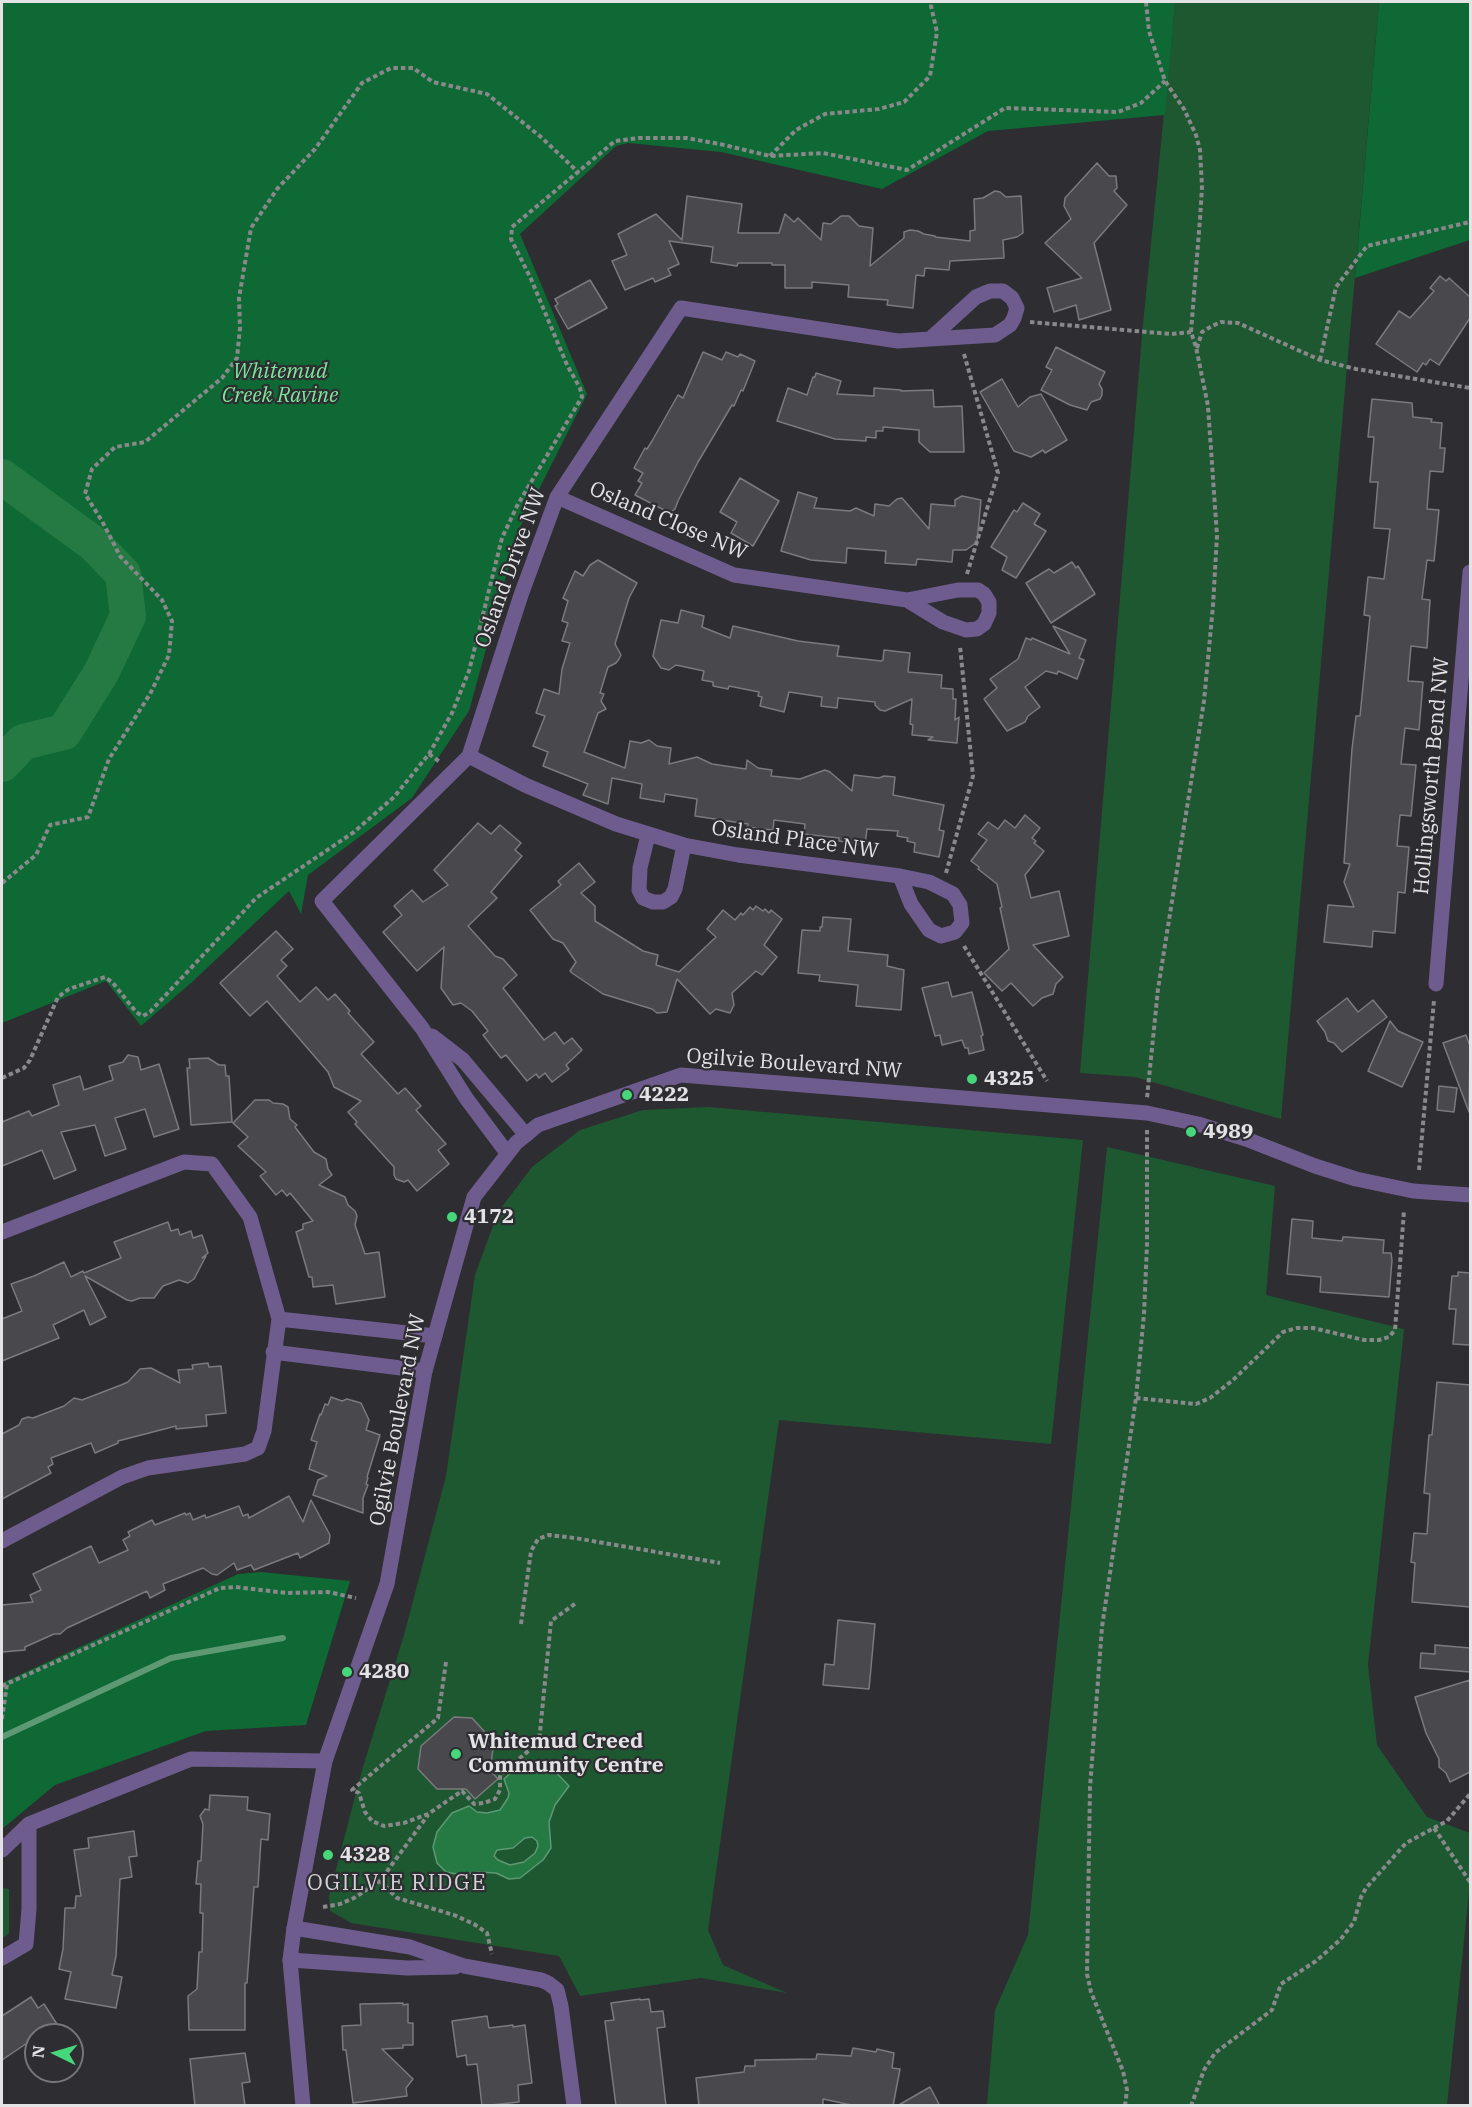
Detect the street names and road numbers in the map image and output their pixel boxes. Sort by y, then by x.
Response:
street label: Osland Close NW [585,476,751,566]
street label: Osland Drive NW [470,484,552,652]
street label: Hollingsworth Bend NW [1409,656,1455,896]
street label: Osland Place NW [710,816,880,864]
street label: Ogilvie Boulevard NW [685,1044,903,1084]
street label: Ogilvie Boulevard NW [365,1312,431,1528]

